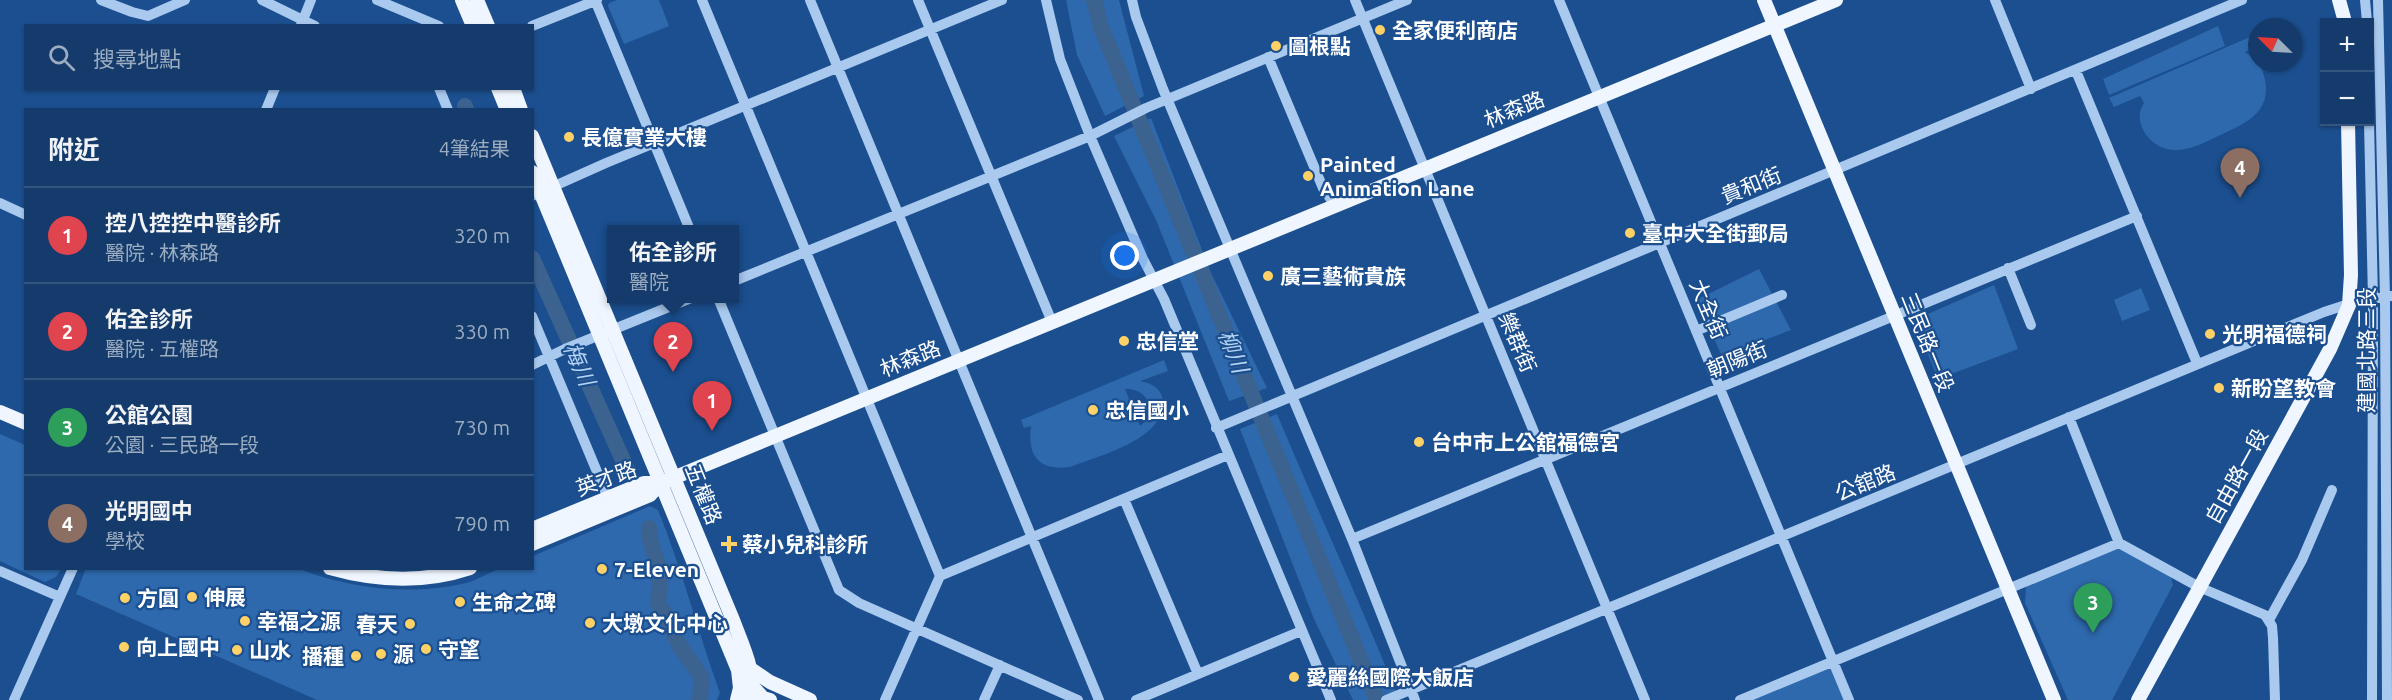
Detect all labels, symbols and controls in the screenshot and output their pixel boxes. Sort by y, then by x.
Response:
place label: 全家便利商店 [1392,18,1518,42]
north arrow [2248,18,2302,72]
map controls [2320,18,2374,126]
button: + [2320,18,2374,72]
marker: 全家便利商店 [1373,23,1387,37]
search box [24,24,534,90]
place label: 圖根點 [1288,34,1351,58]
marker: 圖根點 [1269,39,1283,53]
icon: search [45,41,78,74]
text: 搜尋地點 [93,46,181,71]
button: − [2320,72,2374,126]
street label: 林森路 [1480,86,1548,132]
place label: 長億實業大樓 [581,125,707,149]
marker: 長億實業大樓 [562,130,576,144]
text: 附近 [48,135,100,164]
text: 4筆結果 [439,137,510,160]
pin: 4 [2220,148,2260,198]
place label: Painted Animation Lane [1320,152,1475,200]
street label: 貴和街 [1717,162,1785,208]
marker: Painted Animation Lane [1301,169,1315,183]
text: 控八控控中醫診所 [105,210,281,235]
place label: 臺中大全街郵局 [1642,221,1789,245]
text: 1 [62,224,73,247]
text: 320 m [454,224,510,247]
popup [607,225,739,303]
marker: 臺中大全街郵局 [1623,226,1637,240]
text: 佑全診所 [629,239,717,264]
text: 醫院 · 林森路 [105,241,219,264]
your location [1110,241,1139,270]
place label: 廣三藝術貴族 [1280,264,1406,288]
marker: 廣三藝術貴族 [1261,269,1275,283]
text: 醫院 [629,270,669,293]
street label: 大全街 [1686,275,1732,343]
street label: 建國北路三段 [2354,287,2378,413]
street label: 三民路一段 [1897,289,1959,395]
text: 佑全診所 [105,306,193,331]
street label: 樂群街 [1495,308,1541,376]
text: 2 [62,320,73,343]
text: 330 m [454,320,510,343]
pin: 2 [654,322,692,372]
place label: 光明福德祠 [2222,322,2327,346]
water label: 柳川 [1214,326,1255,378]
marker: 光明福德祠 [2203,327,2217,341]
place label: 忠信堂 [1136,329,1199,353]
marker: 忠信堂 [1117,334,1131,348]
street label: 林森路 [876,335,944,381]
street label: 朝陽街 [1703,336,1771,382]
text: 醫院 · 五權路 [105,337,219,360]
water label: 梅川 [560,339,601,391]
place label: 新盼望教會 [2231,376,2336,400]
marker: 新盼望教會 [2212,381,2226,395]
pin: 1 [692,382,732,431]
place label: 忠信國小 [1105,398,1189,422]
text: 公館公園 [105,402,193,427]
marker: 忠信國小 [1086,403,1100,417]
text: 3 [62,416,73,439]
text: 730 m [454,416,510,439]
street label: 自由路一段 [2200,424,2272,528]
place label: 台中市上公舘福德宮 [1431,430,1620,454]
text: 公園 · 三民路一段 [105,433,259,456]
marker: 台中市上公舘福德宮 [1412,435,1426,449]
street label: 英才路 [572,456,640,500]
street label: 公舘路 [1831,459,1899,505]
street label: 五權路 [681,460,727,528]
text: 光明國中 [105,498,193,523]
text: 4 [62,512,73,535]
text: 790 m [454,512,510,535]
text: 學校 [105,529,145,552]
place label: 蔡小兒科診所 [742,532,868,556]
marker: 蔡小兒科診所 [720,535,738,553]
place label: 7-Eleven [614,557,699,581]
marker: 7-Eleven [595,562,609,576]
pin: 3 [2074,584,2112,633]
place label: 伸展 [204,585,246,609]
place label: 方圓 [137,586,179,610]
marker: 伸展 [185,590,199,604]
place label: 生命之碑 [472,590,556,614]
marker: 方圓 [118,591,132,605]
marker: 生命之碑 [453,595,467,609]
place label: 幸福之源 [257,609,341,633]
place label: 大墩文化中心 [602,611,728,635]
place label: 春天 [356,612,398,636]
marker: 幸福之源 [238,614,252,628]
marker: 大墩文化中心 [583,616,597,630]
marker: 春天 [403,617,417,631]
place label: 向上國中 [136,635,220,659]
place label: 守望 [438,637,480,661]
place label: 山水 [249,638,291,662]
marker: 向上國中 [117,640,131,654]
place label: 源 [393,642,414,666]
marker: 守望 [419,642,433,656]
marker: 山水 [230,643,244,657]
place label: 播種 [302,644,344,668]
marker: 源 [374,647,388,661]
marker: 播種 [349,649,363,663]
place label: 愛麗絲國際大飯店 [1306,665,1474,689]
marker: 愛麗絲國際大飯店 [1287,670,1301,684]

